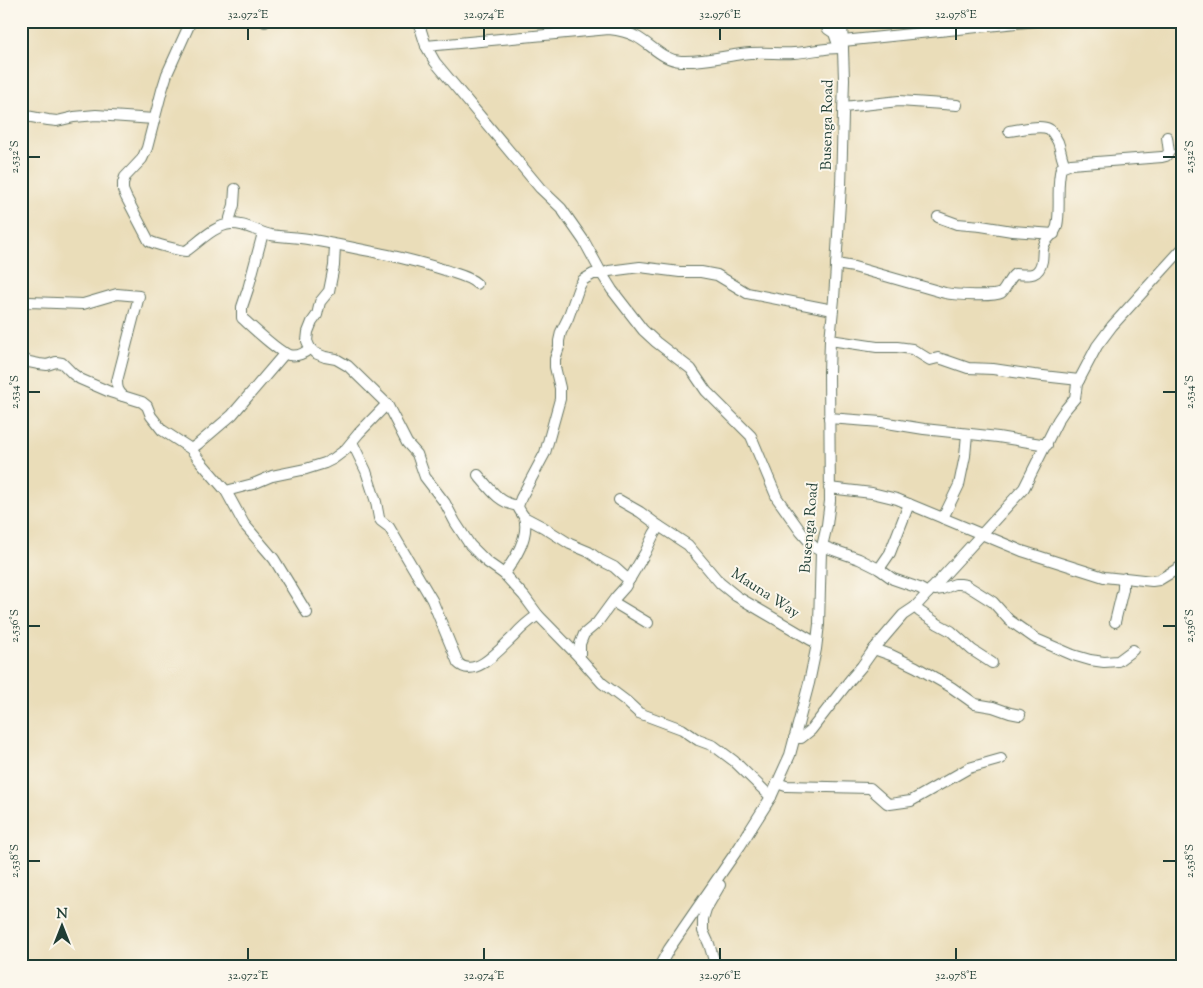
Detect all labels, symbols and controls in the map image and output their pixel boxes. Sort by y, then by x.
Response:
text: 32.972°E [228,6,269,24]
text: 32.974°E [464,6,505,24]
text: 32.976°E [699,6,741,24]
text: 32.978°E [935,6,977,24]
street label: Busenga Road [817,79,839,171]
text: 2.532°S [6,140,24,174]
text: 2.532°S [1181,140,1199,174]
text: 2.534°S [6,375,24,409]
text: 2.534°S [1181,375,1199,409]
street label: Busenga Road [796,481,824,574]
street label: Mauna Way [727,564,804,624]
text: 2.536°S [6,609,24,643]
text: 2.536°S [1181,609,1199,643]
text: 2.538°S [6,844,24,878]
text: 2.538°S [1181,844,1199,878]
north arrow [38,900,88,950]
text: N [56,905,68,925]
text: 32.972°E [228,967,269,985]
text: 32.974°E [464,967,505,985]
text: 32.976°E [699,967,741,985]
text: 32.978°E [935,967,977,985]

